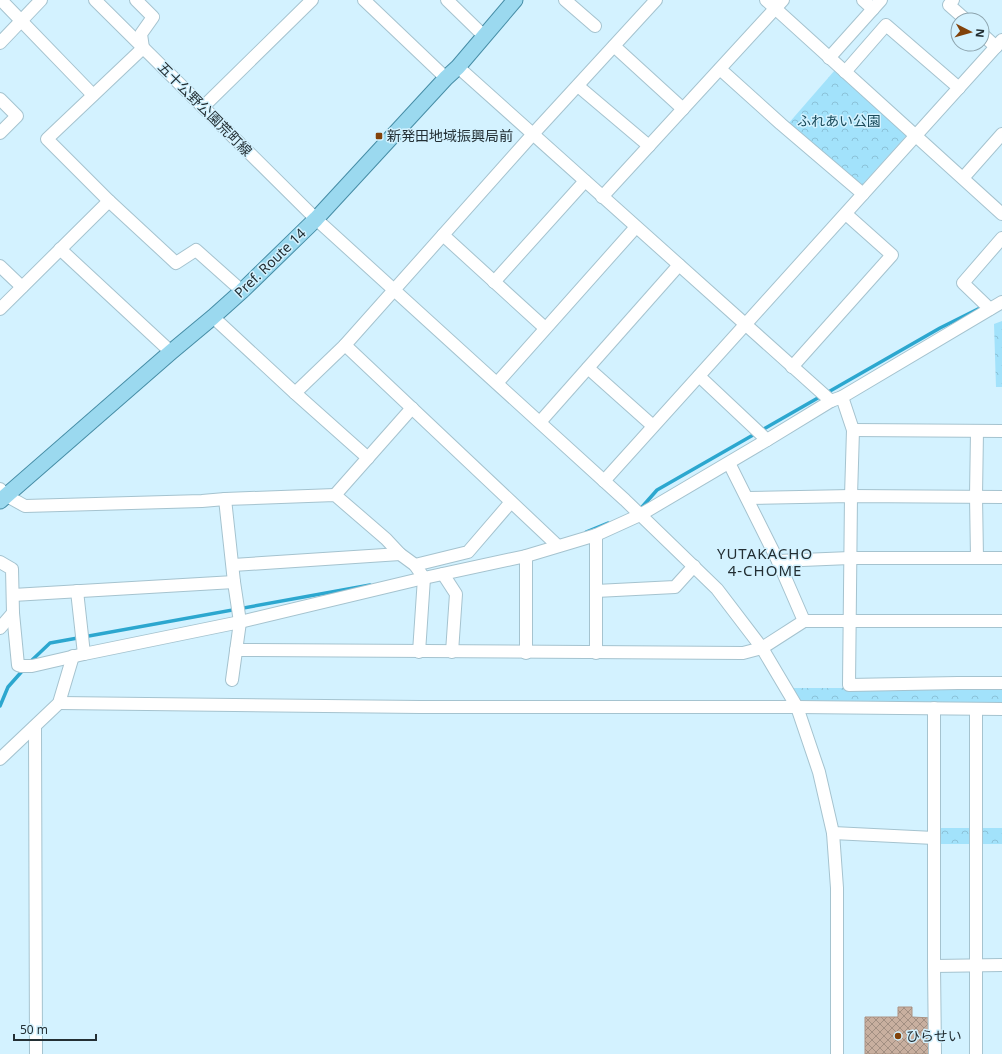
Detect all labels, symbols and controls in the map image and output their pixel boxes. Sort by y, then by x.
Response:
north arrow [950,12,990,52]
text: N [973,28,988,38]
street label: 五十公野公園荒町線 [154,57,257,160]
park label: ふれあい公園 [797,111,881,130]
place label: 新発田地域振興局前 [387,126,513,145]
marker: 新発田地域振興局前 [374,131,384,141]
street label: Pref. Route 14 [230,224,309,302]
district label: YUTAKACHO 4-CHOME [717,543,813,580]
scale bar [14,1016,96,1042]
text: 50 m [20,1021,48,1038]
place label: ひらせい [906,1026,962,1045]
marker: ひらせい [893,1031,903,1041]

